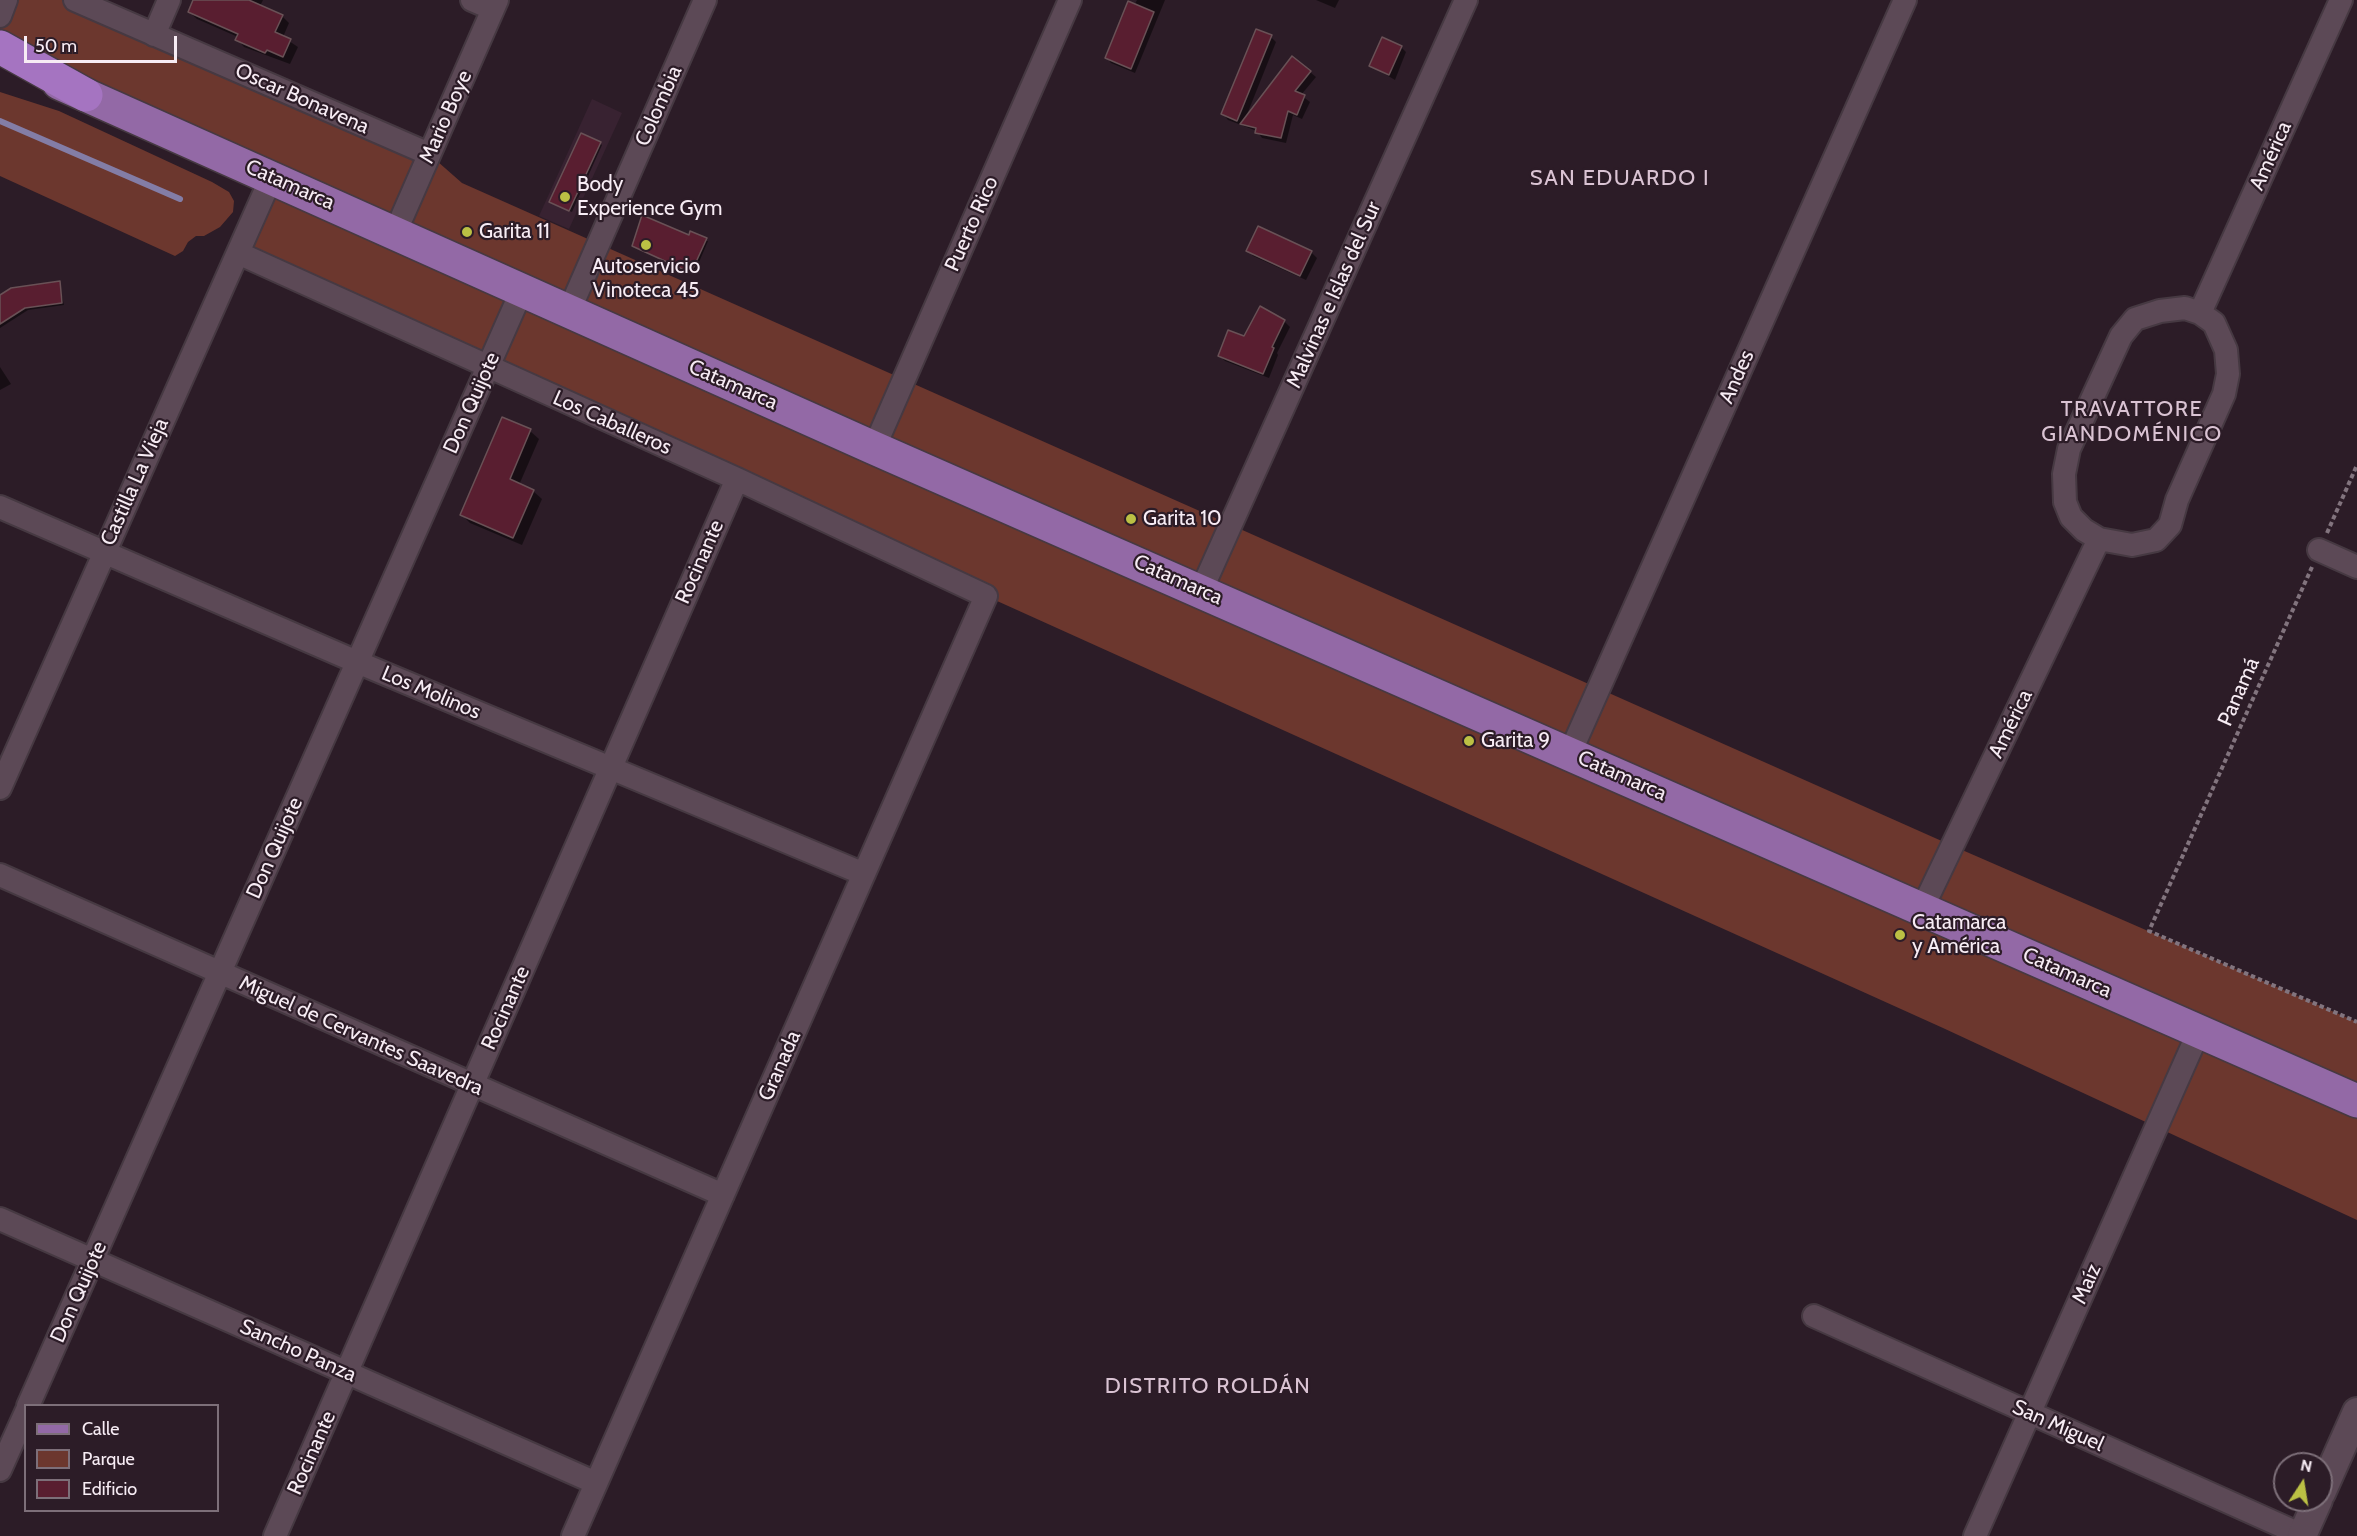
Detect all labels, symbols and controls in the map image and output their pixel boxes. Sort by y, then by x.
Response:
scale bar [27,24,180,62]
text: 50 m [35,35,77,57]
street label: Oscar Bonavena [231,58,373,140]
street label: Colombia [630,62,688,150]
street label: Mario Boye [414,66,478,168]
street label: América [2245,118,2297,194]
street label: Catamarca [242,154,338,216]
district label: SAN EDUARDO I [1530,166,1710,192]
place label: Body Experience Gym [577,172,722,222]
street label: Puerto Rico [940,173,1004,275]
marker: Body Experience Gym [558,190,572,204]
street label: Malvinas e Islas del Sur [1282,198,1386,392]
place label: Garita 11 [479,219,550,245]
marker: Garita 11 [460,225,474,239]
marker: Autoservicio Vinoteca 45 [639,238,653,252]
place label: Autoservicio Vinoteca 45 [592,254,700,304]
street label: Andes [1714,346,1760,408]
street label: Don Quijote [438,348,506,458]
street label: Catamarca [685,354,781,416]
street label: Los Caballeros [549,386,675,460]
district label: TRAVATTORE GIANDOMÉNICO [2041,397,2223,448]
street label: Castilla La Vieja [96,414,174,550]
place label: Garita 10 [1143,506,1222,532]
marker: Garita 10 [1124,512,1138,526]
street label: Rocinante [670,516,730,608]
street label: Catamarca [1130,549,1226,611]
street label: Panamá [2213,654,2265,730]
street label: Los Molinos [378,661,484,725]
street label: América [1984,686,2038,762]
place label: Garita 9 [1481,728,1550,754]
marker: Garita 9 [1462,734,1476,748]
street label: Catamarca [1574,745,1670,807]
street label: Don Quijote [241,793,309,903]
place label: Catamarca y América [1912,910,2006,960]
marker: Catamarca y América [1893,928,1907,942]
street label: Catamarca [2019,942,2115,1004]
street label: Rocinante [476,962,536,1054]
street label: Miguel de Cervantes Saavedra [235,971,487,1101]
street label: Granada [753,1027,807,1105]
street label: Don Quijote [45,1237,113,1347]
street label: Maíz [2067,1260,2107,1308]
street label: Sancho Panza [236,1314,360,1388]
district label: DISTRITO ROLDÁN [1105,1374,1311,1400]
street label: San Miguel [2008,1395,2108,1457]
legend [24,1404,219,1512]
street label: Rocinante [282,1407,342,1499]
text: Calle [82,1418,119,1440]
text: Parque [82,1448,135,1470]
north arrow [2273,1452,2333,1512]
text: N [2299,1455,2314,1476]
text: Edificio [82,1478,137,1500]

